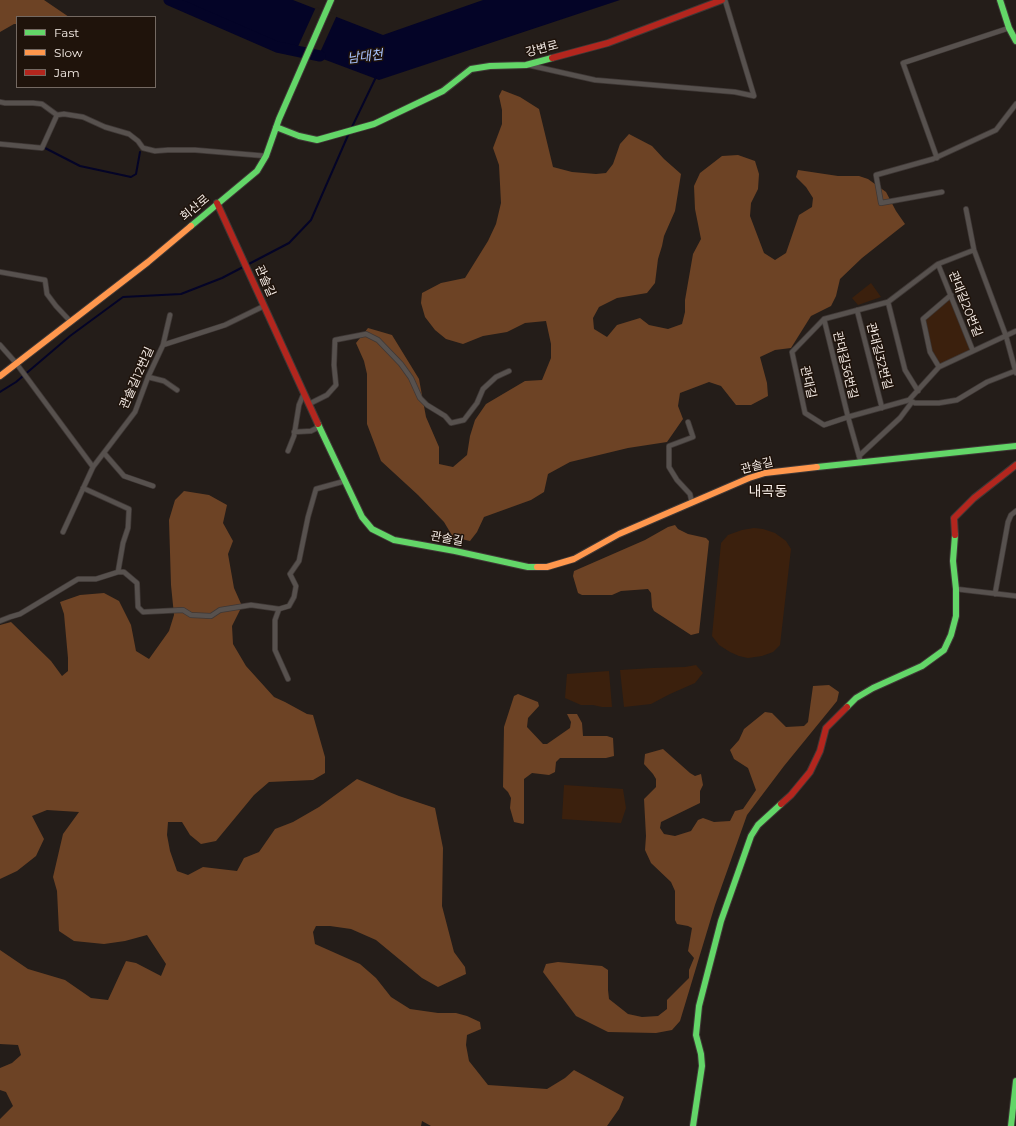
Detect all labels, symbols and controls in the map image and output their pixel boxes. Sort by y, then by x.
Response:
legend [16,16,156,88]
text: Fast [54,25,79,40]
street label: 강변로 [524,38,560,60]
text: Slow [54,45,83,60]
water label: 남대천 [346,47,384,67]
text: Jam [54,65,80,80]
street label: 회산로 [178,192,212,224]
street label: 관솔길 [252,263,278,299]
street label: 관대길20번길 [945,269,985,339]
street label: 관대길32번길 [863,321,895,391]
street label: 관대길36번길 [830,330,860,400]
street label: 관솔길12번길 [117,345,157,411]
street label: 관대길 [797,364,819,400]
street label: 관솔길 [739,455,775,477]
district label: 내곡동 [749,484,787,500]
street label: 관솔길 [429,529,465,549]

